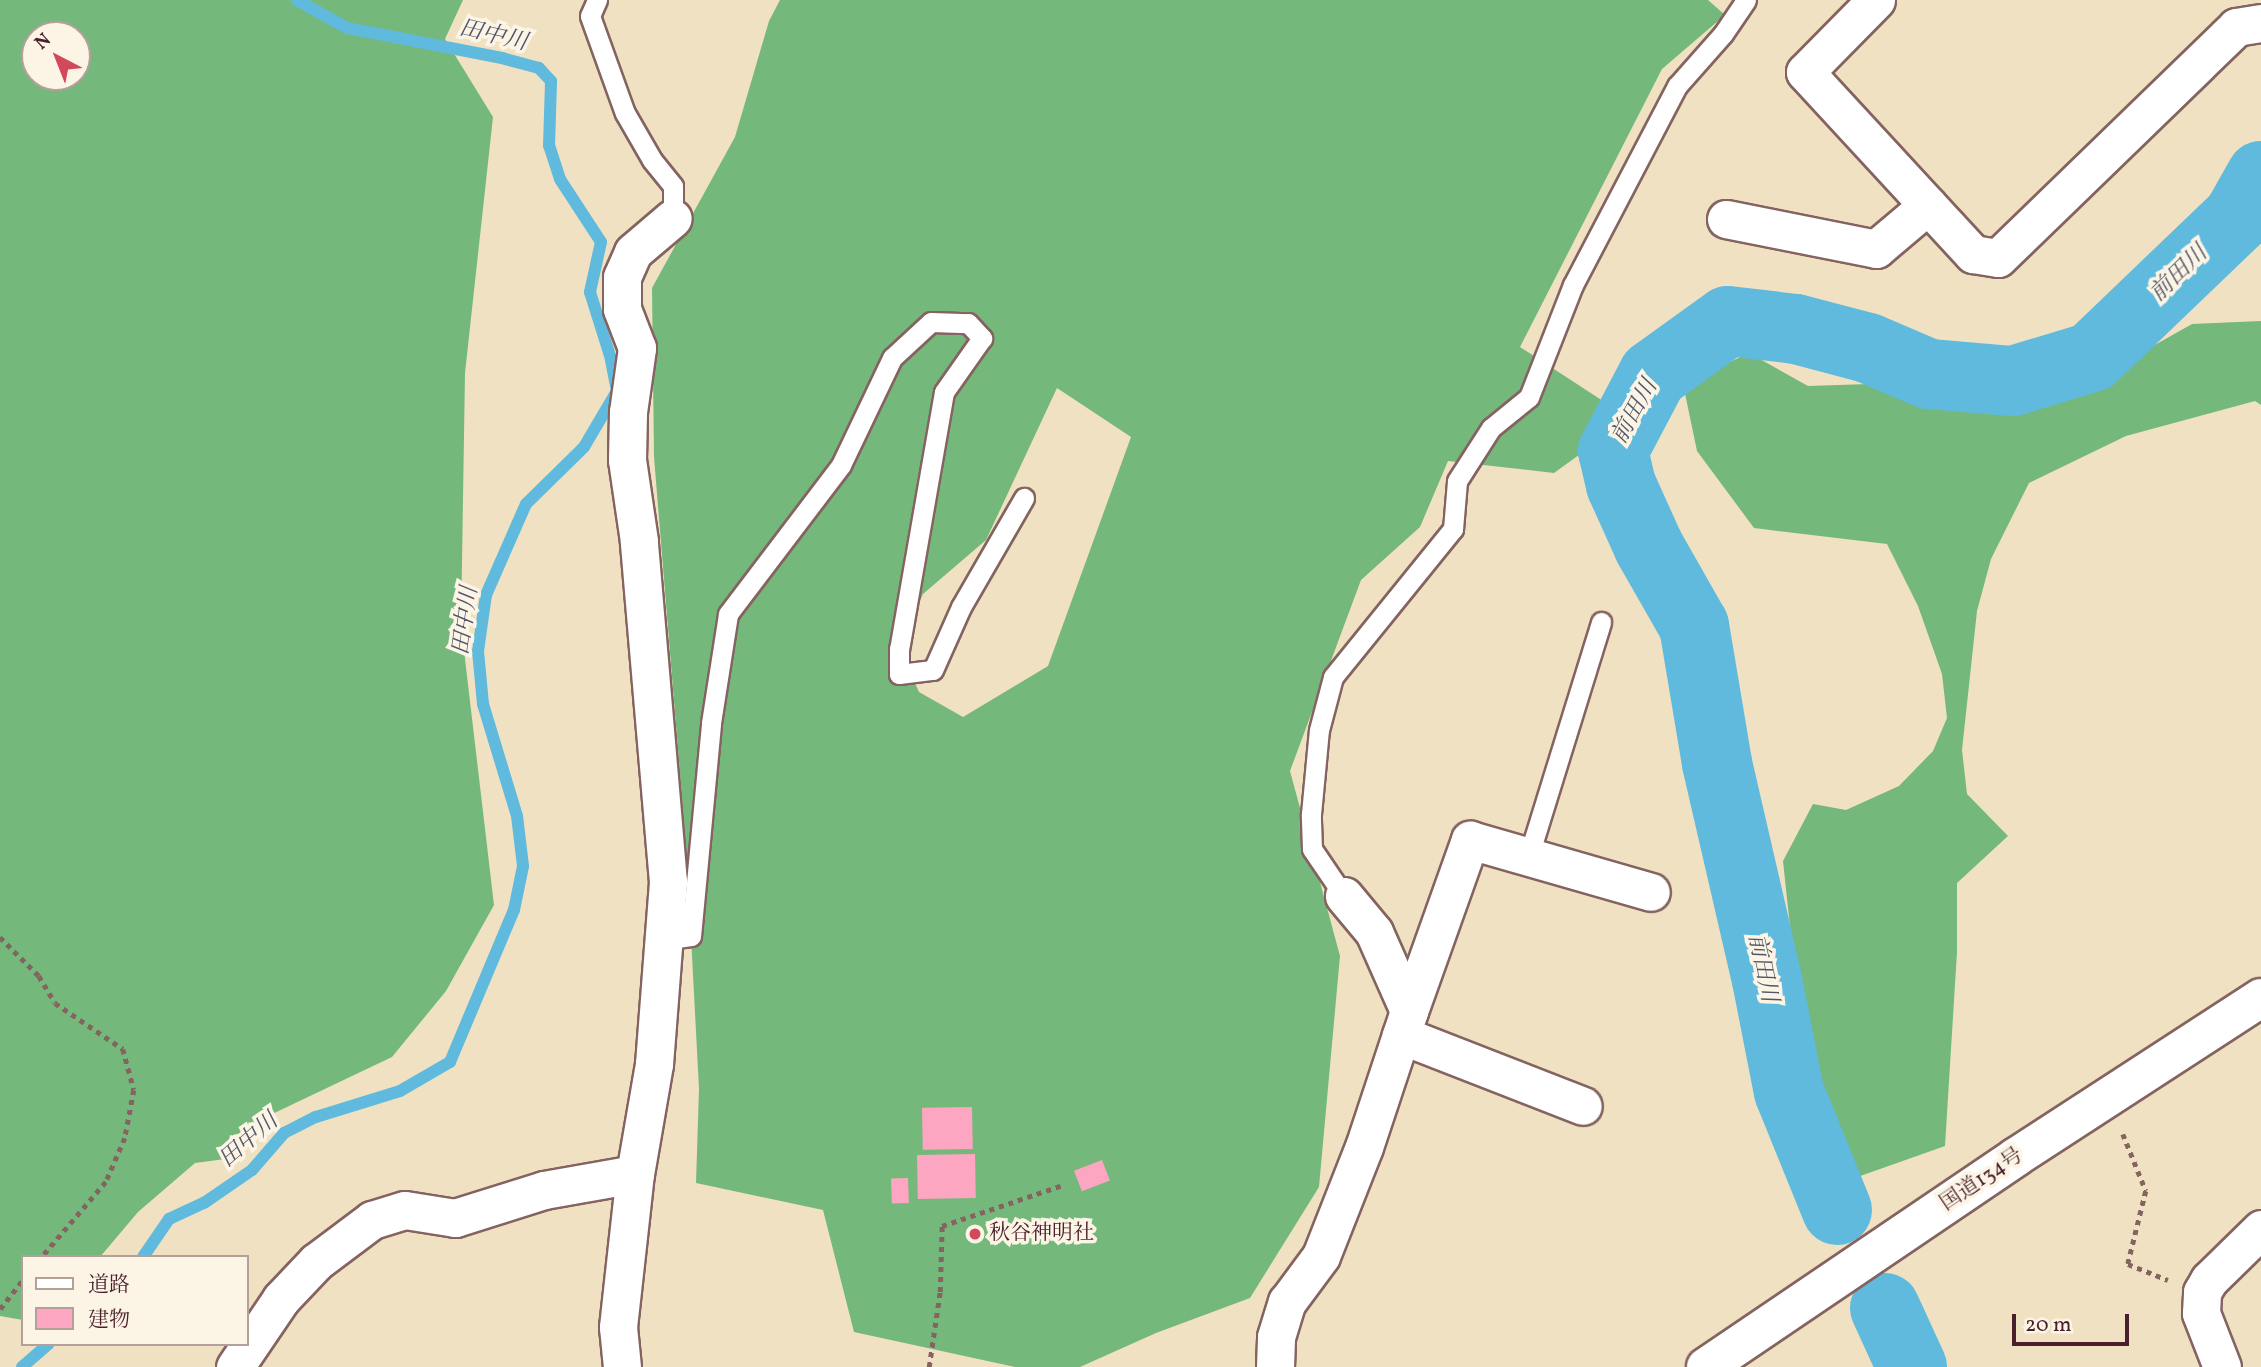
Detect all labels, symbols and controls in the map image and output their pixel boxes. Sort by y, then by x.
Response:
water label: 田中川 [456,15,530,57]
north arrow [21,21,91,91]
text: N [29,28,57,56]
water label: 前田川 [2145,240,2213,308]
water label: 前田川 [1606,375,1664,449]
water label: 田中川 [448,585,484,657]
water label: 前田川 [1741,931,1783,1005]
water label: 田中川 [214,1108,284,1174]
street label: 国道134号 [1936,1143,2028,1217]
place label: 秋谷神明社 [989,1221,1094,1247]
marker: 秋谷神明社 [967,1226,983,1242]
legend [21,1255,248,1346]
text: 道路 [88,1271,130,1300]
scale bar [2016,1300,2133,1344]
text: 建物 [88,1306,130,1335]
text: 20 m [2025,1311,2071,1340]

